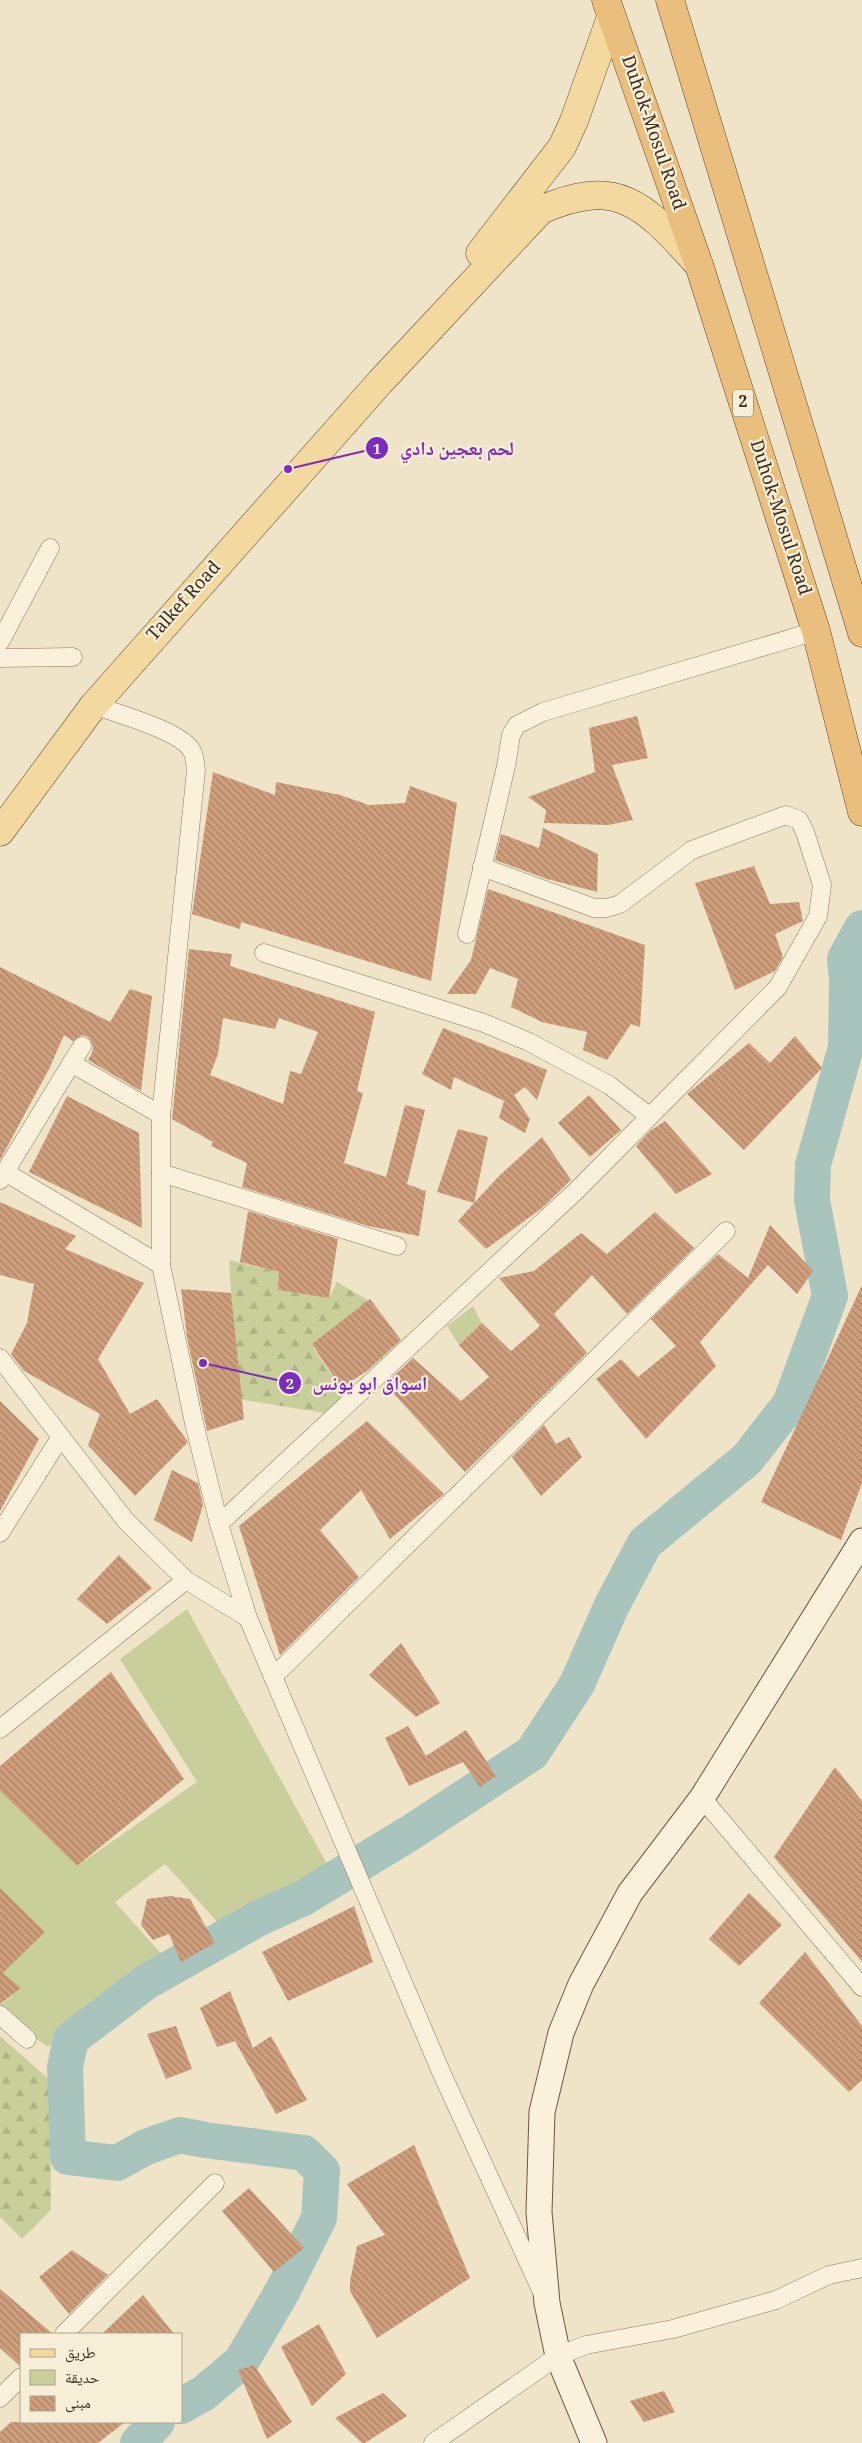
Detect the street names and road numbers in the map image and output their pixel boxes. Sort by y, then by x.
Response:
street label: Duhok-Mosul Road [611,51,693,215]
road number: 2 [733,389,753,416]
street label: Duhok-Mosul Road [740,436,818,600]
street label: Talkef Road [140,555,230,649]

